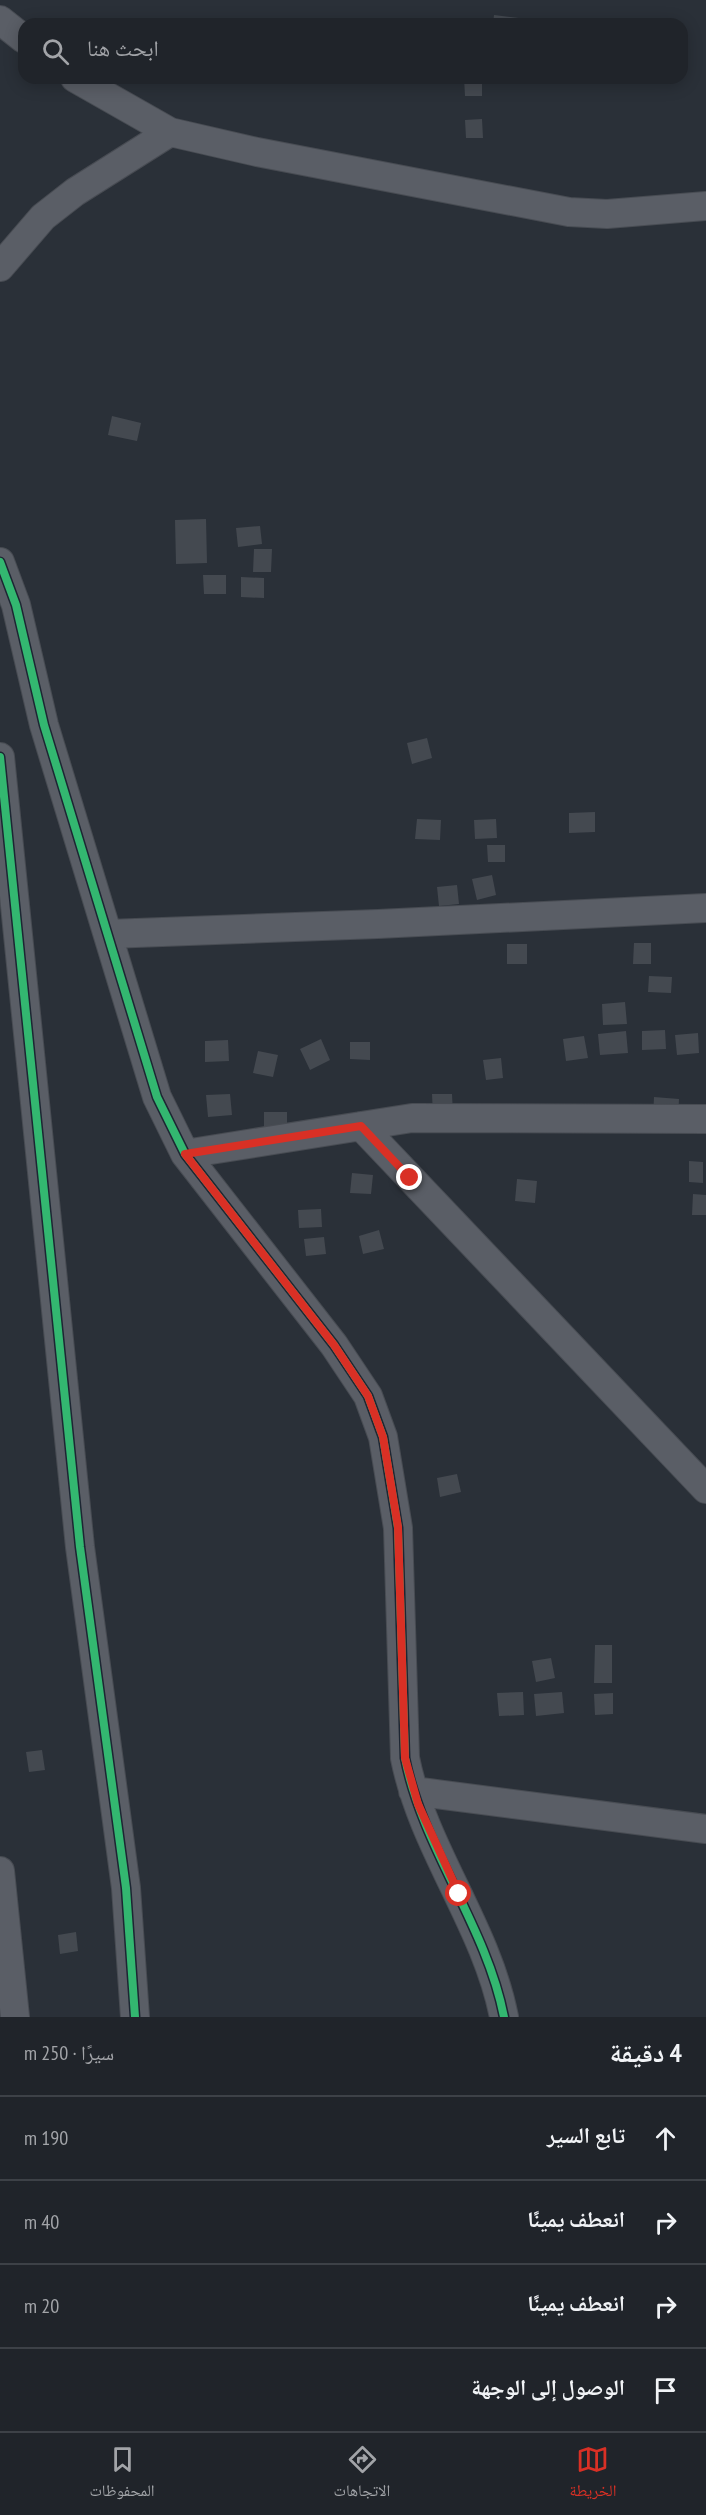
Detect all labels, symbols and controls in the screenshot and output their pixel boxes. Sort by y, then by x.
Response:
search box [18,18,688,84]
text: ابحث هنا [87,34,159,62]
icon: search [39,35,72,68]
route end [396,1164,422,1190]
route start [445,1880,471,1906]
text: 4 دقيقة [610,2036,682,2069]
text: سيرًا · 250 m [24,2040,114,2066]
text: تابع السير [547,2121,625,2149]
icon: ahead [649,2122,682,2155]
text: 190 m [24,2125,68,2151]
text: انعطف يمينًا [527,2205,625,2233]
icon: right [649,2206,682,2239]
text: 40 m [24,2209,59,2235]
text: انعطف يمينًا [527,2289,625,2317]
icon: right [649,2290,682,2323]
text: 20 m [24,2293,59,2319]
text: الوصول إلى الوجهة [471,2373,625,2401]
icon: arrive [649,2374,682,2407]
tab: المحفوظات [90,2443,155,2506]
tab: الاتجاهات [334,2443,390,2506]
tab: الخريطة [569,2443,617,2506]

